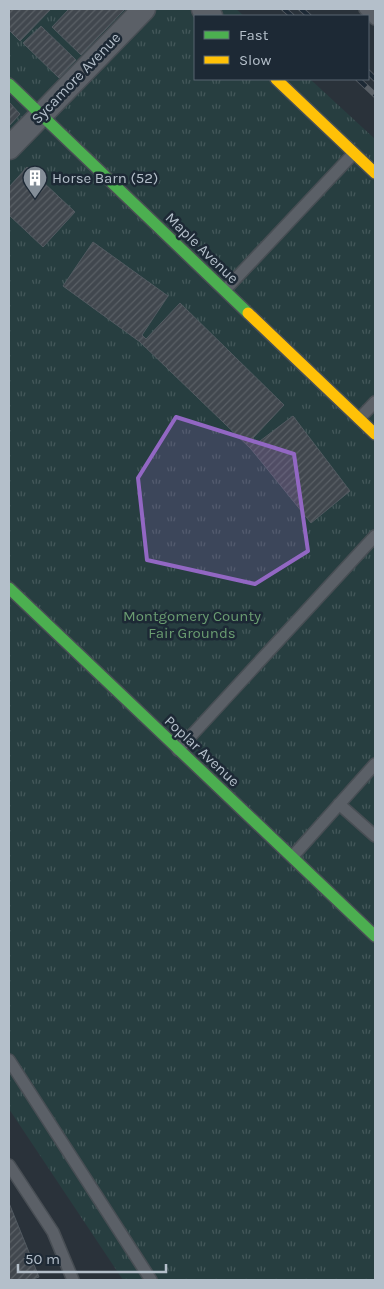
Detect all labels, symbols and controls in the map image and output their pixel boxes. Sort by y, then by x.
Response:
legend [194,15,369,80]
text: Fast [239,26,269,44]
street label: Sycamore Avenue [28,28,124,128]
text: Slow [239,51,271,69]
building icon: Horse Barn (52) [22,165,48,199]
place label: Horse Barn (52) [52,169,158,187]
street label: Maple Avenue [162,209,242,287]
park label: Montgomery County Fair Grounds [123,607,261,642]
street label: Poplar Avenue [161,712,243,790]
scale bar [18,1242,165,1274]
text: 50 m [25,1250,60,1268]

